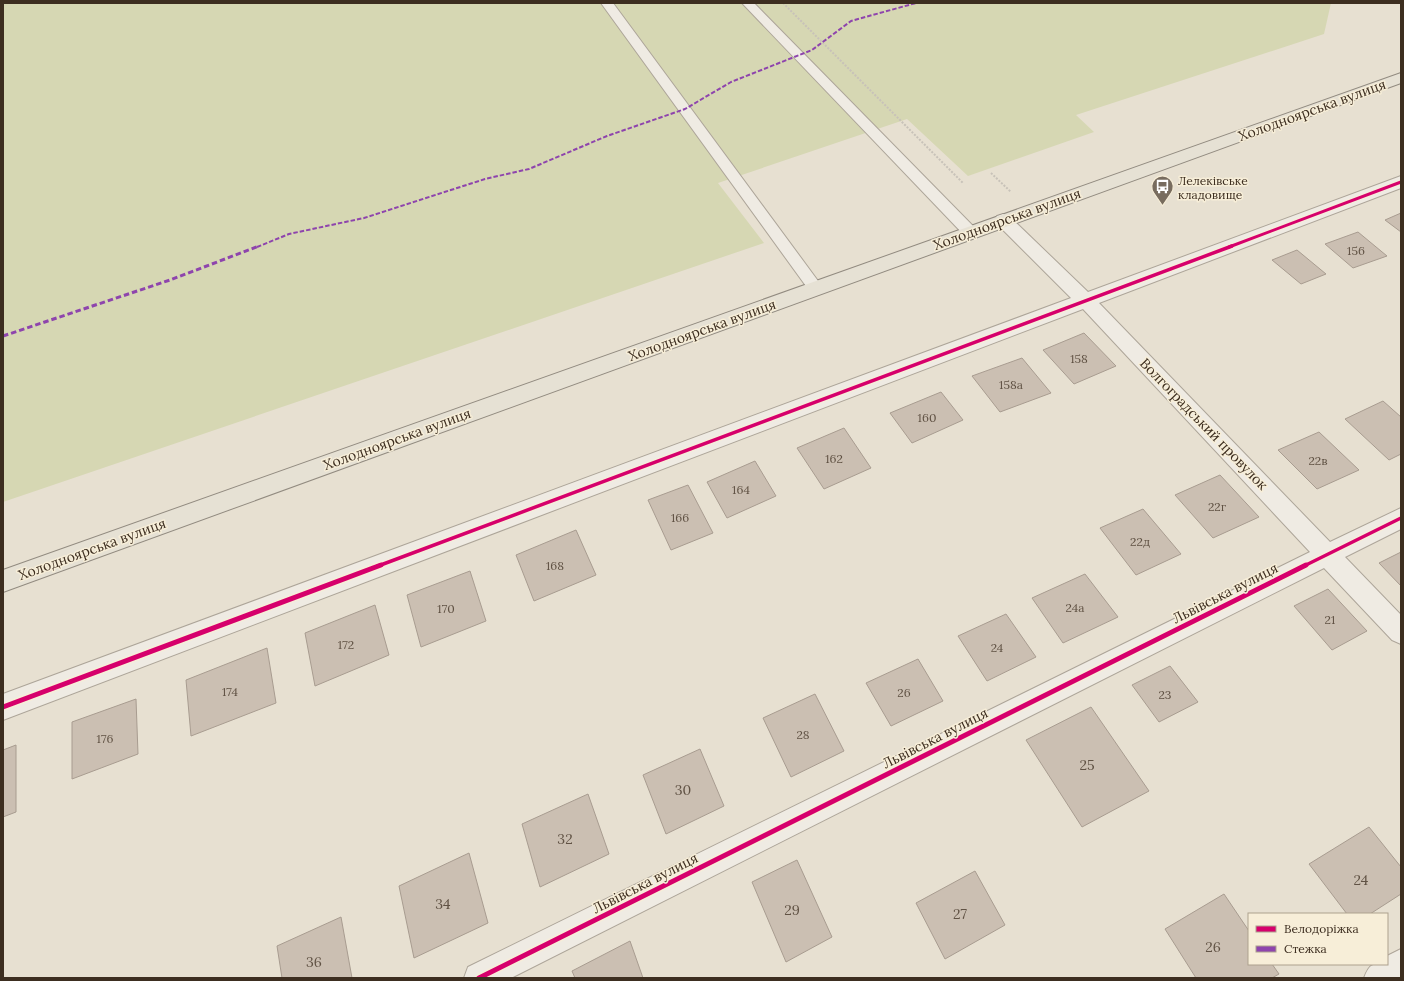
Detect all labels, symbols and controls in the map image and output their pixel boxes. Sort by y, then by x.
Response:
street label: Холодноярська вулиця [1236,75,1388,145]
place label: Лелеківське кладовище [1178,173,1248,202]
bus stop icon: Лелеківське кладовище [1149,174,1175,207]
street label: Холодноярська вулиця [931,184,1083,254]
house number: 156 [1347,243,1365,258]
street label: Холодноярська вулиця [626,295,778,365]
house number: 158 [1070,351,1088,366]
street label: Волгоградський провулок [1136,354,1272,494]
house number: 158а [999,377,1023,392]
street label: Холодноярська вулиця [321,404,473,474]
house number: 160 [918,410,936,425]
house number: 162 [825,451,843,466]
house number: 22в [1308,453,1328,468]
house number: 164 [732,482,750,497]
house number: 22г [1208,499,1227,514]
house number: 166 [671,510,689,525]
street label: Холодноярська вулиця [16,514,168,584]
house number: 22д [1130,534,1150,549]
house number: 168 [546,558,564,573]
street label: Львівська вулиця [1169,559,1281,627]
house number: 24а [1066,600,1084,615]
house number: 170 [437,601,455,616]
house number: 21 [1325,612,1335,627]
house number: 172 [338,637,354,652]
house number: 24 [991,640,1004,655]
house number: 174 [222,684,239,699]
house number: 26 [897,685,911,700]
house number: 23 [1159,687,1172,702]
street label: Львівська вулиця [879,704,991,772]
house number: 28 [796,727,810,742]
house number: 176 [97,731,113,746]
house number: 25 [1079,756,1095,774]
house number: 30 [675,781,691,799]
house number: 32 [557,830,573,848]
street label: Львівська вулиця [589,849,701,917]
house number: 24 [1354,871,1369,889]
house number: 34 [435,895,451,913]
house number: 29 [784,901,800,919]
house number: 27 [953,905,968,923]
legend [1248,913,1388,965]
text: Велодоріжка [1284,921,1359,936]
house number: 26 [1205,938,1221,956]
text: Стежка [1284,941,1327,956]
house number: 36 [306,953,322,971]

